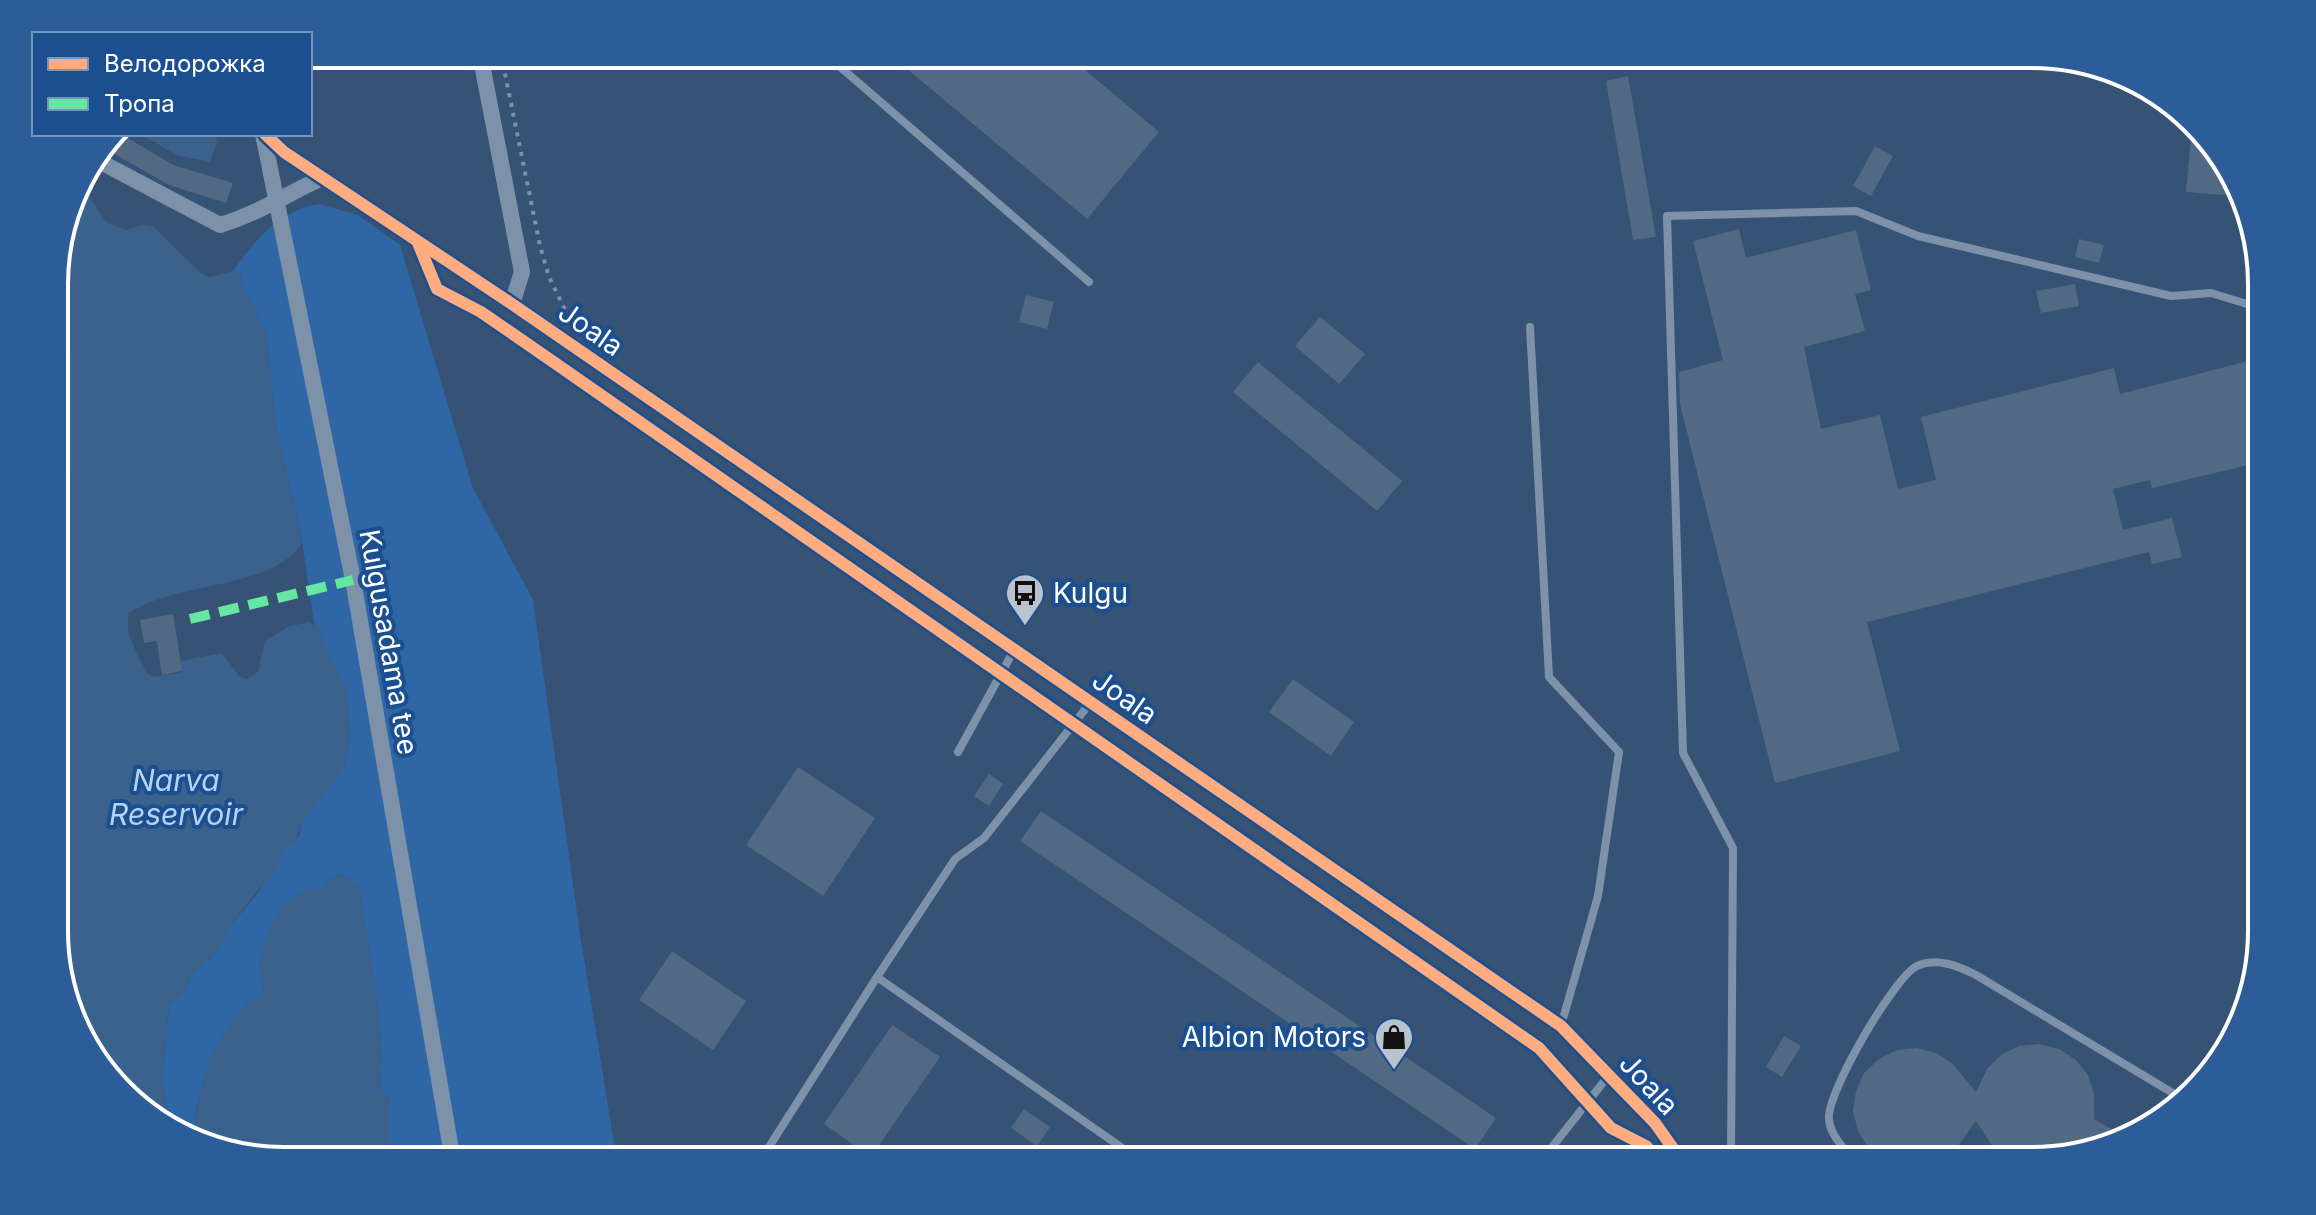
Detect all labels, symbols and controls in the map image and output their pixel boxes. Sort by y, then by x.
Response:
legend [32,32,312,136]
text: Велодорожка [104,49,266,78]
text: Тропа [104,89,175,118]
street label: Joala [552,295,630,363]
street label: Kulgusadama tee [352,527,426,757]
bus stop icon: Kulgu [1004,572,1046,627]
place label: Kulgu [1053,576,1128,610]
street label: Joala [1086,663,1164,731]
water label: Narva Reservoir [109,762,244,832]
shop icon: Albion Motors [1373,1016,1415,1071]
place label: Albion Motors [1182,1020,1366,1054]
street label: Joala [1612,1046,1686,1122]

